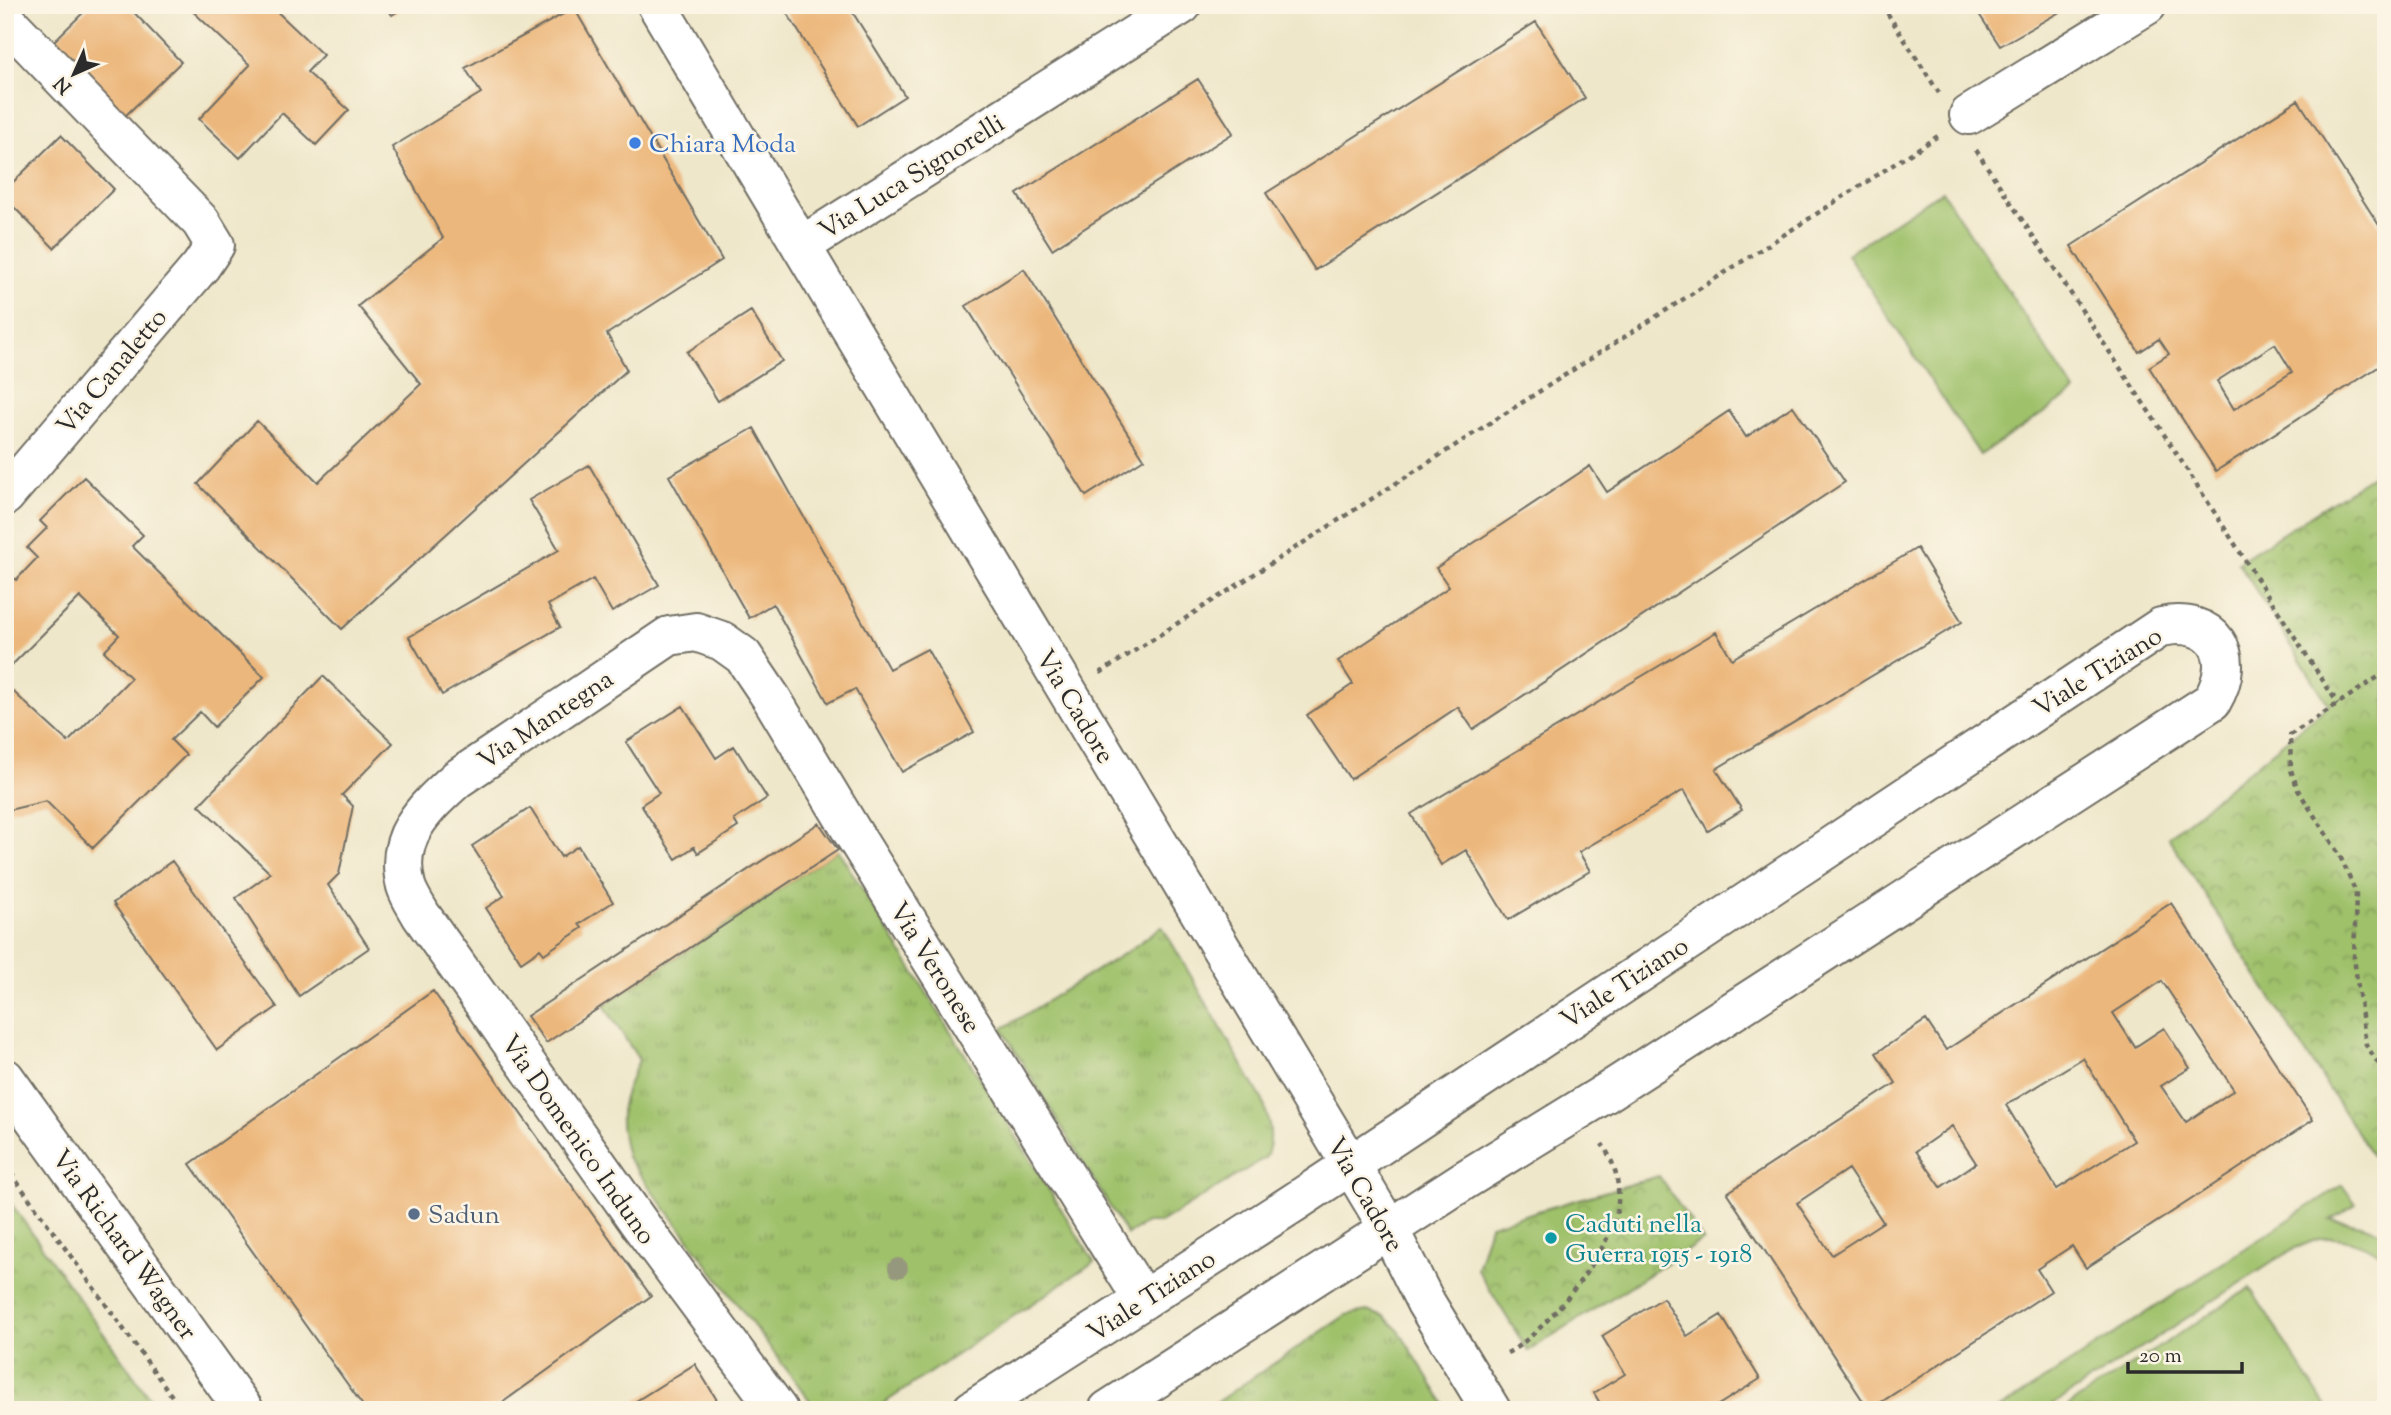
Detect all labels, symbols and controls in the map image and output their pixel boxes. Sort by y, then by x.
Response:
north arrow [38,38,108,108]
text: N [49,69,79,99]
street label: Via Luca Signorelli [812,106,1012,250]
place label: Chiara Moda [649,127,796,164]
marker: Chiara Moda [627,135,643,151]
street label: Via Canaletto [49,301,177,444]
street label: Viale Tiziano [2026,619,2170,728]
street label: Via Cadore [1025,643,1122,771]
street label: Via Mantegna [471,662,622,780]
street label: Via Veronese [879,896,989,1041]
street label: Viale Tiziano [1554,929,1697,1039]
street label: Via Domenico Induno [490,1028,664,1253]
street label: Via Cadore [1316,1131,1412,1260]
street label: Via Richard Wagner [41,1143,205,1349]
place label: Sadun [428,1198,500,1235]
marker: Sadun [406,1206,422,1222]
place label: Caduti nella Guerra 1915 - 1918 [1565,1207,1752,1274]
marker: Caduti nella Guerra 1915 - 1918 [1543,1230,1559,1246]
street label: Viale Tiziano [1081,1242,1224,1352]
scale bar [2128,1331,2242,1375]
text: 20 m [2139,1342,2182,1372]

